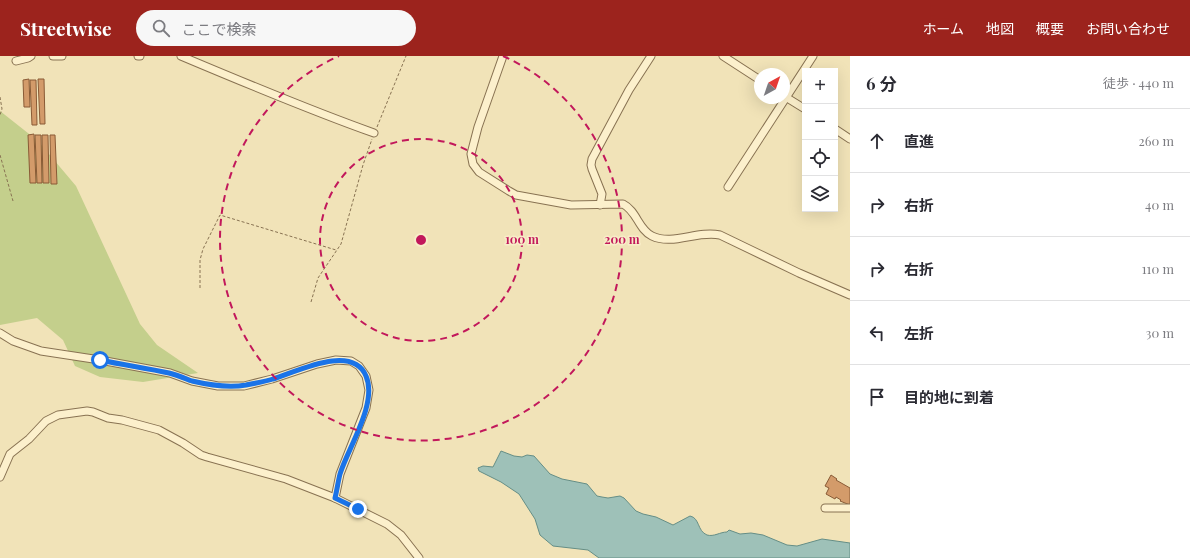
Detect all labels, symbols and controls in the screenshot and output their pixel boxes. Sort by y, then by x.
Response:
search box [136,10,416,46]
text: Streetwise [20,15,112,41]
icon: search [150,17,172,39]
text: ここで検索 [182,19,257,39]
text: ホーム [922,19,964,38]
text: 地図 [986,19,1014,38]
text: 概要 [1036,19,1064,38]
text: お問い合わせ [1086,19,1170,38]
north arrow [754,68,790,104]
map controls [802,68,838,212]
button: + [802,68,838,104]
text: 6 分 [866,72,897,94]
text: 徒歩 · 440 m [1103,74,1174,91]
button: − [802,104,838,140]
icon: ahead [866,130,888,152]
text: 直進 [904,131,934,151]
text: 260 m [1138,132,1174,149]
button: locate [802,140,838,176]
button: layers [802,176,838,212]
icon: right [866,194,888,216]
text: 右折 [904,195,934,215]
text: 40 m [1145,196,1174,213]
text: 100 m [505,231,539,247]
text: 200 m [604,231,640,247]
centre of rings [414,233,428,247]
icon: right [866,258,888,280]
text: 右折 [904,259,934,279]
text: 110 m [1142,260,1174,277]
icon: left [866,322,888,344]
text: 左折 [904,323,934,343]
text: 30 m [1146,324,1174,341]
route start [91,351,109,369]
icon: arrive [866,386,888,408]
text: 目的地に到着 [904,387,994,407]
route end [349,500,367,518]

